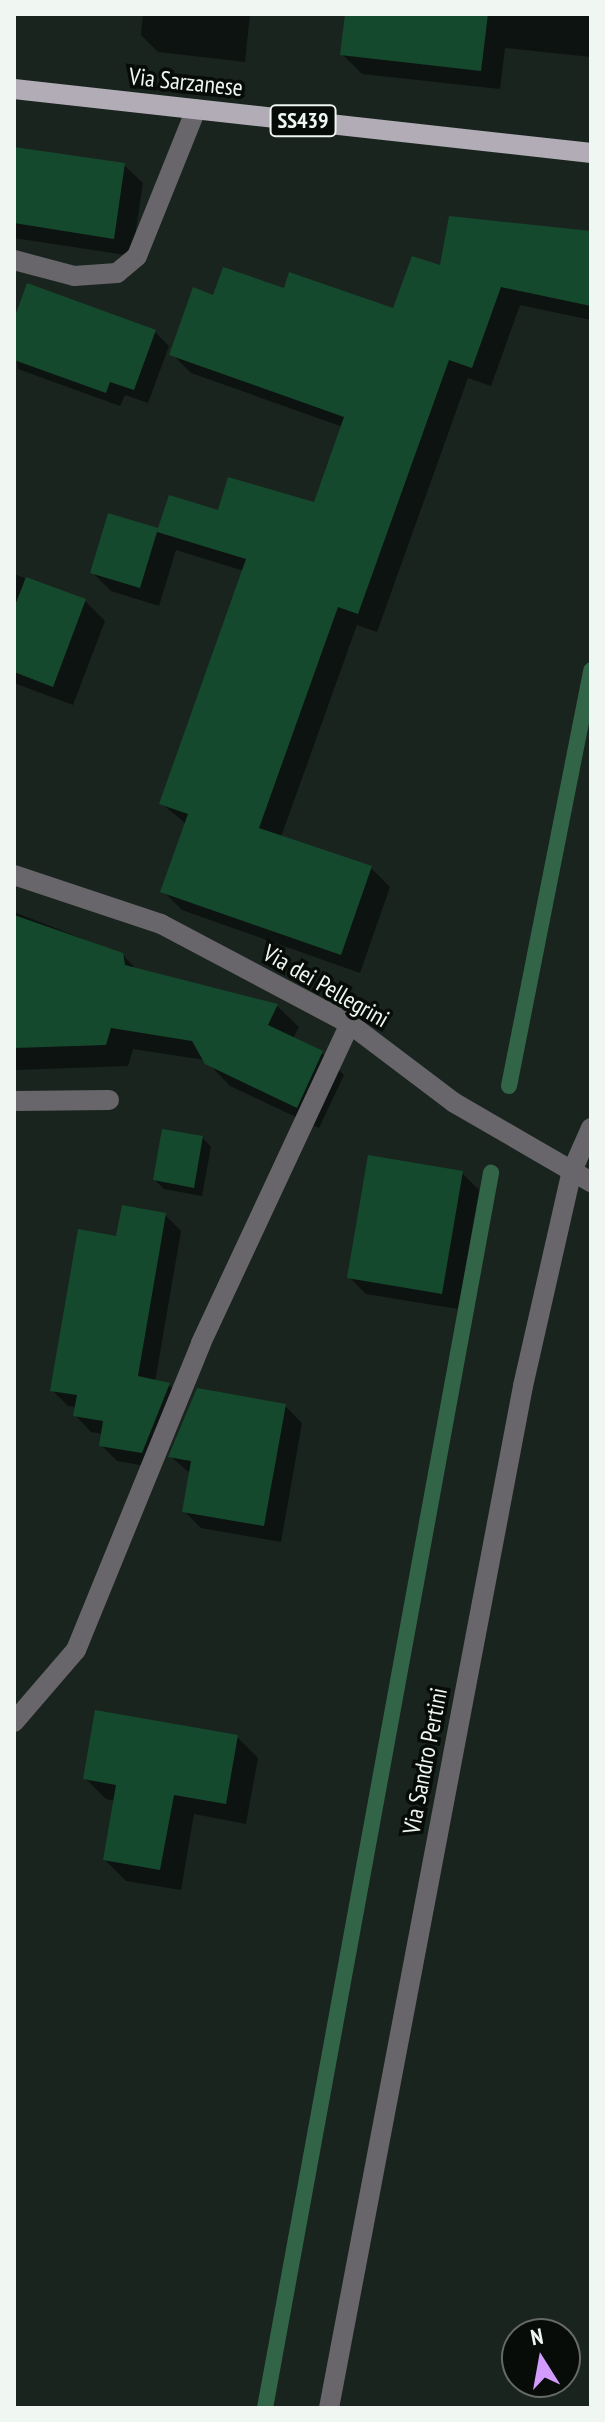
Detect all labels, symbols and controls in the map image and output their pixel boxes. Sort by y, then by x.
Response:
street label: Via Sarzanese [128,62,244,102]
road number: SS439 [269,103,337,139]
street label: Via dei Pellegrini [258,938,394,1034]
street label: Via Sandro Pertini [397,1685,453,1837]
north arrow [501,2318,581,2398]
text: N [528,2322,545,2351]

